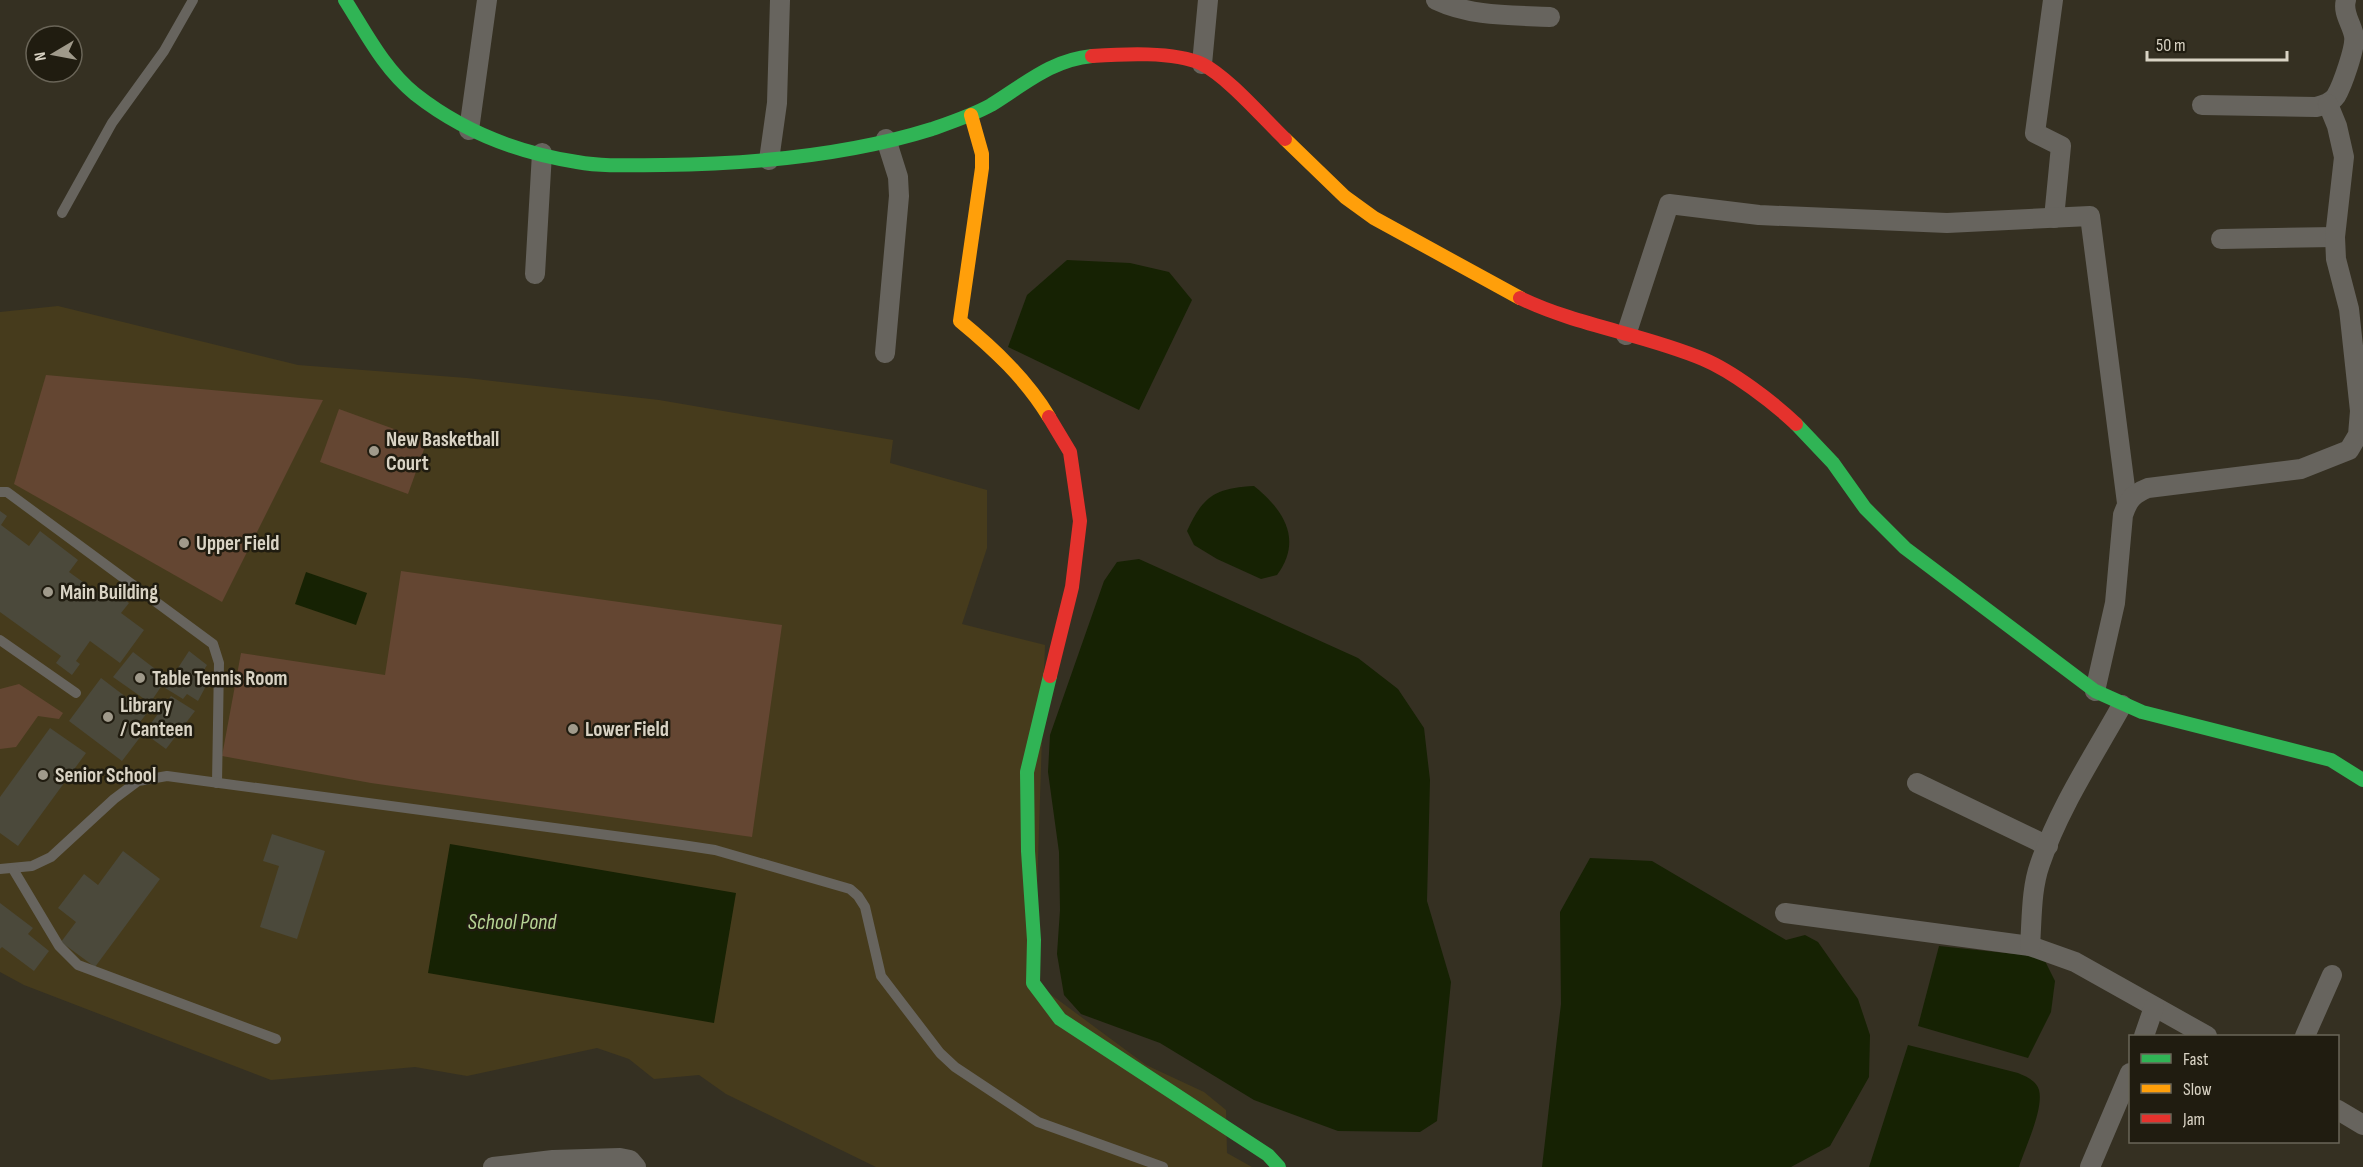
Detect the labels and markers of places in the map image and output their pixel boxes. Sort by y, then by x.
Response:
place label: New Basketball Court [386,427,499,476]
marker: New Basketball Court [367,444,381,458]
place label: Upper Field [196,531,279,556]
marker: Upper Field [177,536,191,550]
place label: Main Building [60,580,158,605]
marker: Main Building [41,585,55,599]
place label: Table Tennis Room [152,666,288,691]
marker: Table Tennis Room [133,671,147,685]
place label: Library / Canteen [120,693,193,742]
marker: Library / Canteen [101,710,115,724]
place label: Lower Field [585,717,669,742]
marker: Lower Field [566,722,580,736]
place label: Senior School [55,763,156,788]
marker: Senior School [36,768,50,782]

